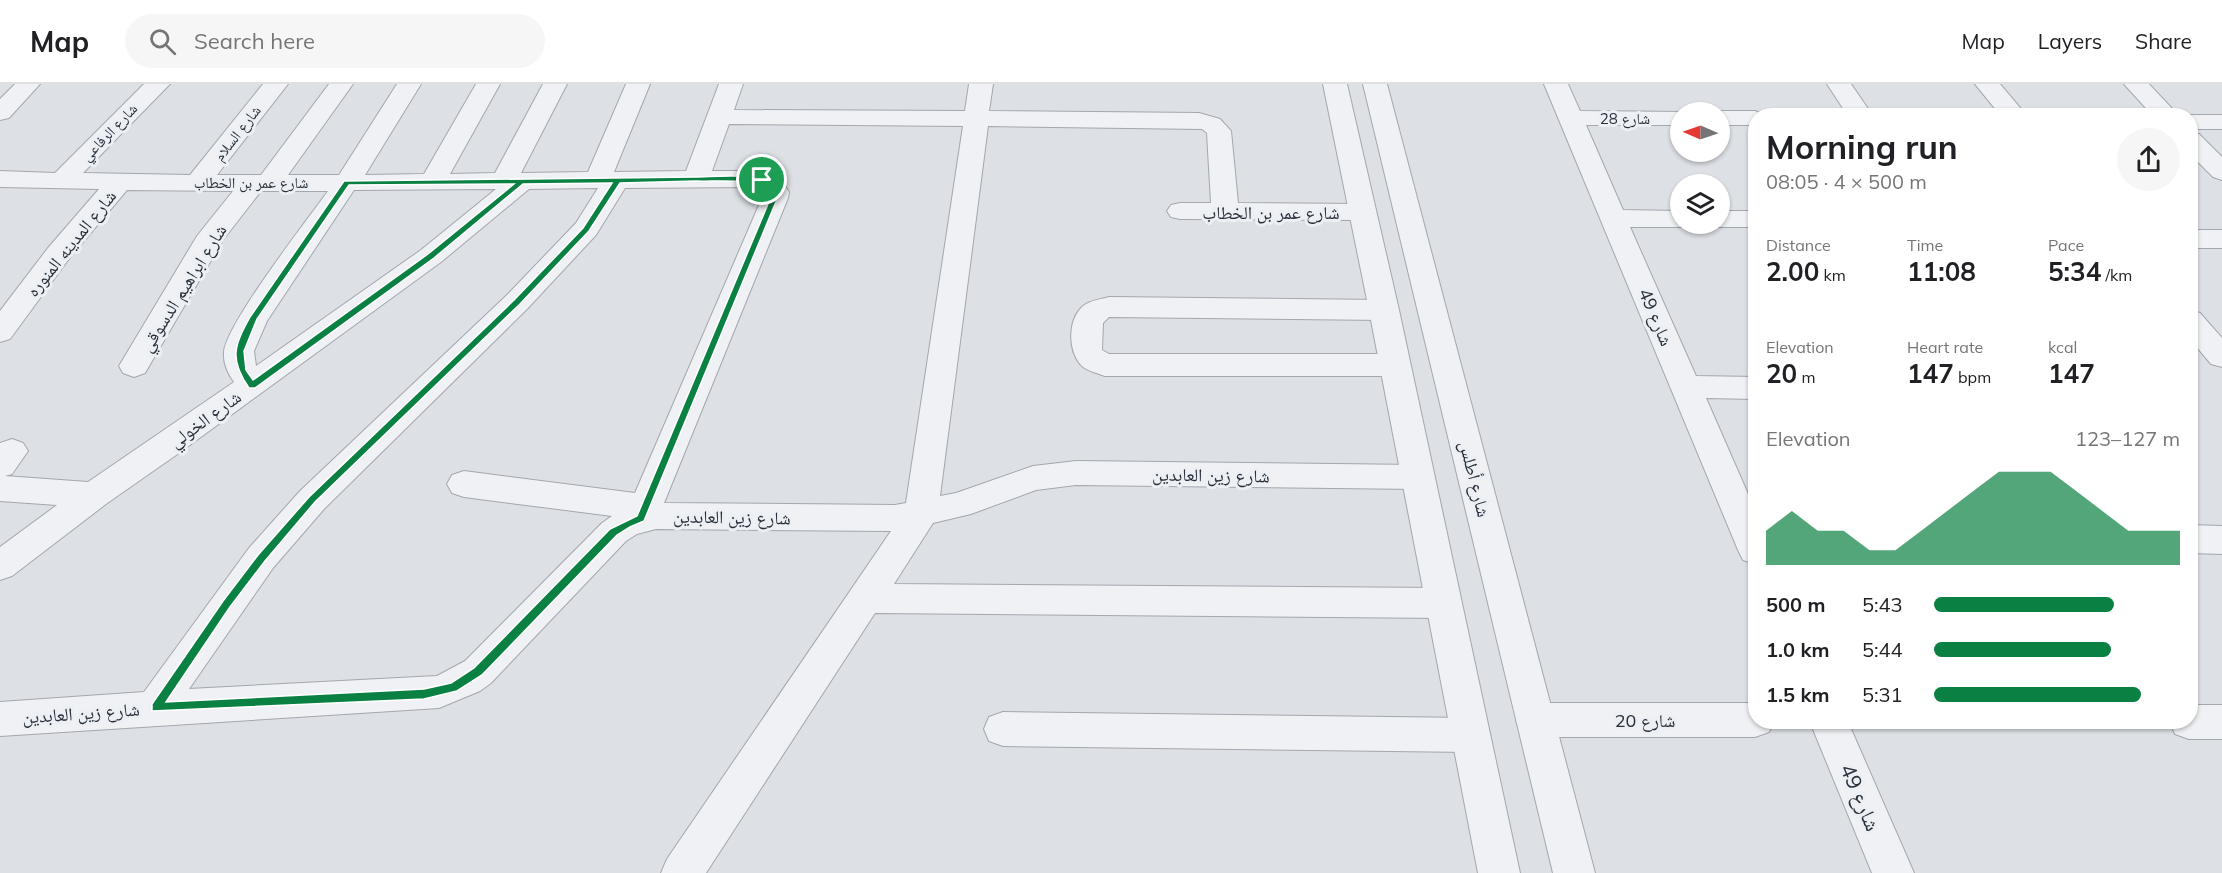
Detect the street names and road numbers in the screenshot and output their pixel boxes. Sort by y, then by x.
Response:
street label: شارع الرفاعي [77,99,143,167]
street label: شارع السلام [209,101,266,165]
street label: شارع 28 [1600,109,1650,129]
street label: شارع عمر بن الخطاب [194,173,308,193]
street label: شارع المدينه المنوره [21,185,121,301]
street label: شارع عمر بن الخطاب [1202,201,1340,224]
street label: شارع ابراهيم الدسوقي [134,220,235,358]
street label: شارع 49 [1634,285,1678,349]
street label: شارع الخولي [164,385,248,456]
street label: شارع أطلس [1454,438,1496,520]
street label: شارع زين العابدين [1152,462,1270,488]
street label: شارع زين العابدين [673,504,791,530]
street label: شارع زين العابدين [22,697,140,729]
street label: شارع 20 [1615,709,1675,732]
street label: شارع 49 [1834,759,1887,835]

